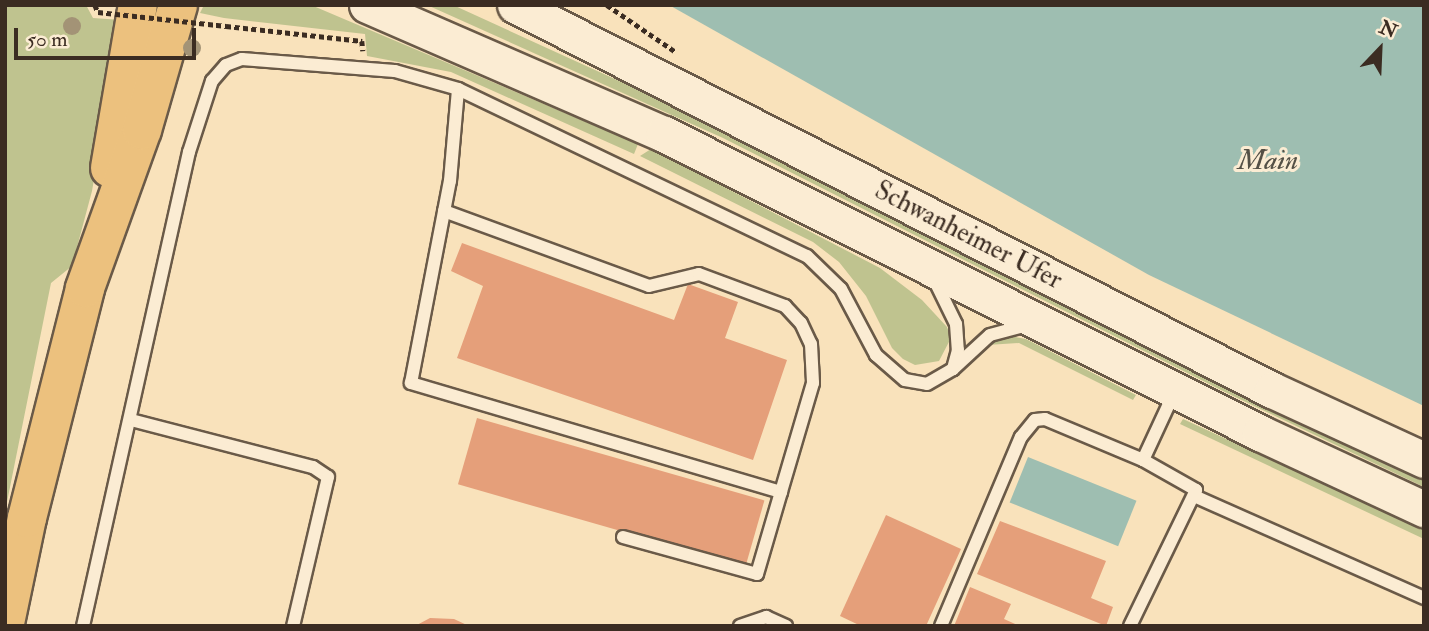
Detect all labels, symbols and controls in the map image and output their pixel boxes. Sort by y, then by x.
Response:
scale bar [18,14,200,58]
north arrow [1345,14,1415,84]
text: N [1376,15,1401,44]
text: 50 m [27,26,68,53]
water label: Main [1238,144,1298,178]
street label: Schwanheimer Ufer [869,175,1067,297]

